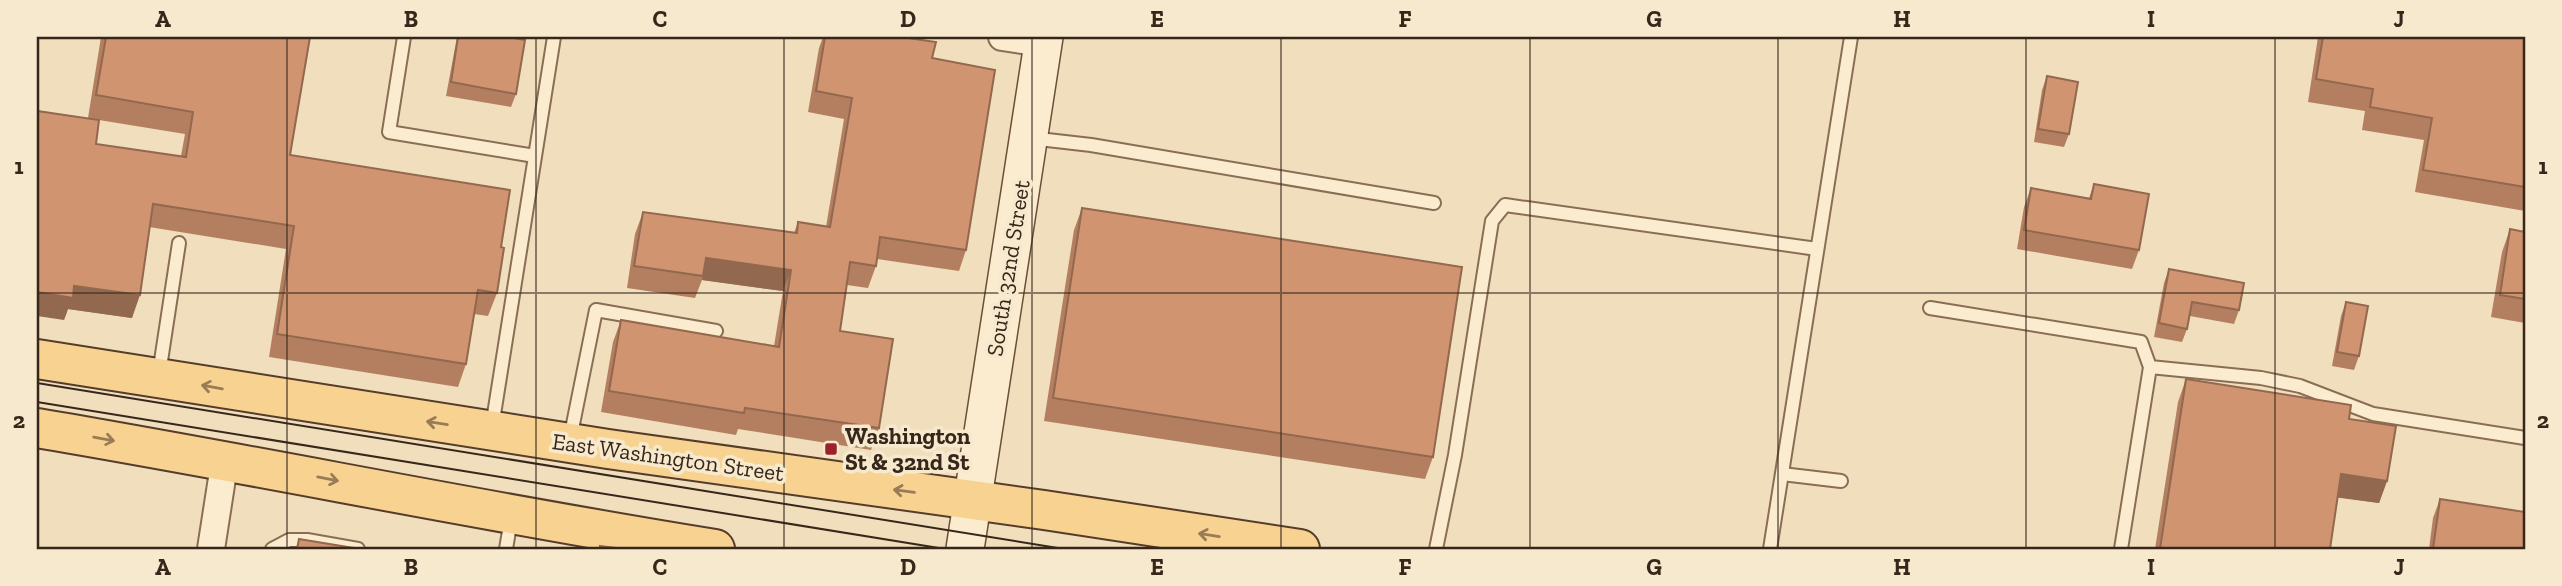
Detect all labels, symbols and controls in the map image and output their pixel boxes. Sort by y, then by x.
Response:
text: A [155,5,171,33]
text: B [404,5,418,33]
text: C [653,5,667,33]
text: D [900,5,916,33]
text: E [1150,5,1164,33]
text: F [1398,5,1412,33]
text: G [1646,5,1662,33]
text: H [1893,5,1911,33]
text: I [2147,5,2155,33]
text: J [2393,5,2405,33]
text: 1 [14,152,24,180]
text: 1 [2538,152,2548,180]
street label: South 32nd Street [980,177,1036,358]
one-way arrow [201,380,224,393]
text: 2 [13,406,25,434]
text: 2 [2537,406,2549,434]
one-way arrow [426,416,448,429]
place label: Washington St & 32nd St [845,422,971,476]
street label: East Washington Street [550,427,786,487]
one-way arrow [92,433,115,446]
marker: Washington St & 32nd St [823,441,839,457]
one-way arrow [316,473,339,487]
one-way arrow [893,484,916,497]
one-way arrow [1198,528,1221,541]
text: A [155,553,171,581]
text: B [404,553,418,581]
text: C [653,553,667,581]
text: D [900,553,916,581]
text: E [1150,553,1164,581]
text: F [1398,553,1412,581]
text: G [1646,553,1662,581]
text: H [1893,553,1911,581]
text: I [2147,553,2155,581]
text: J [2393,553,2405,581]

